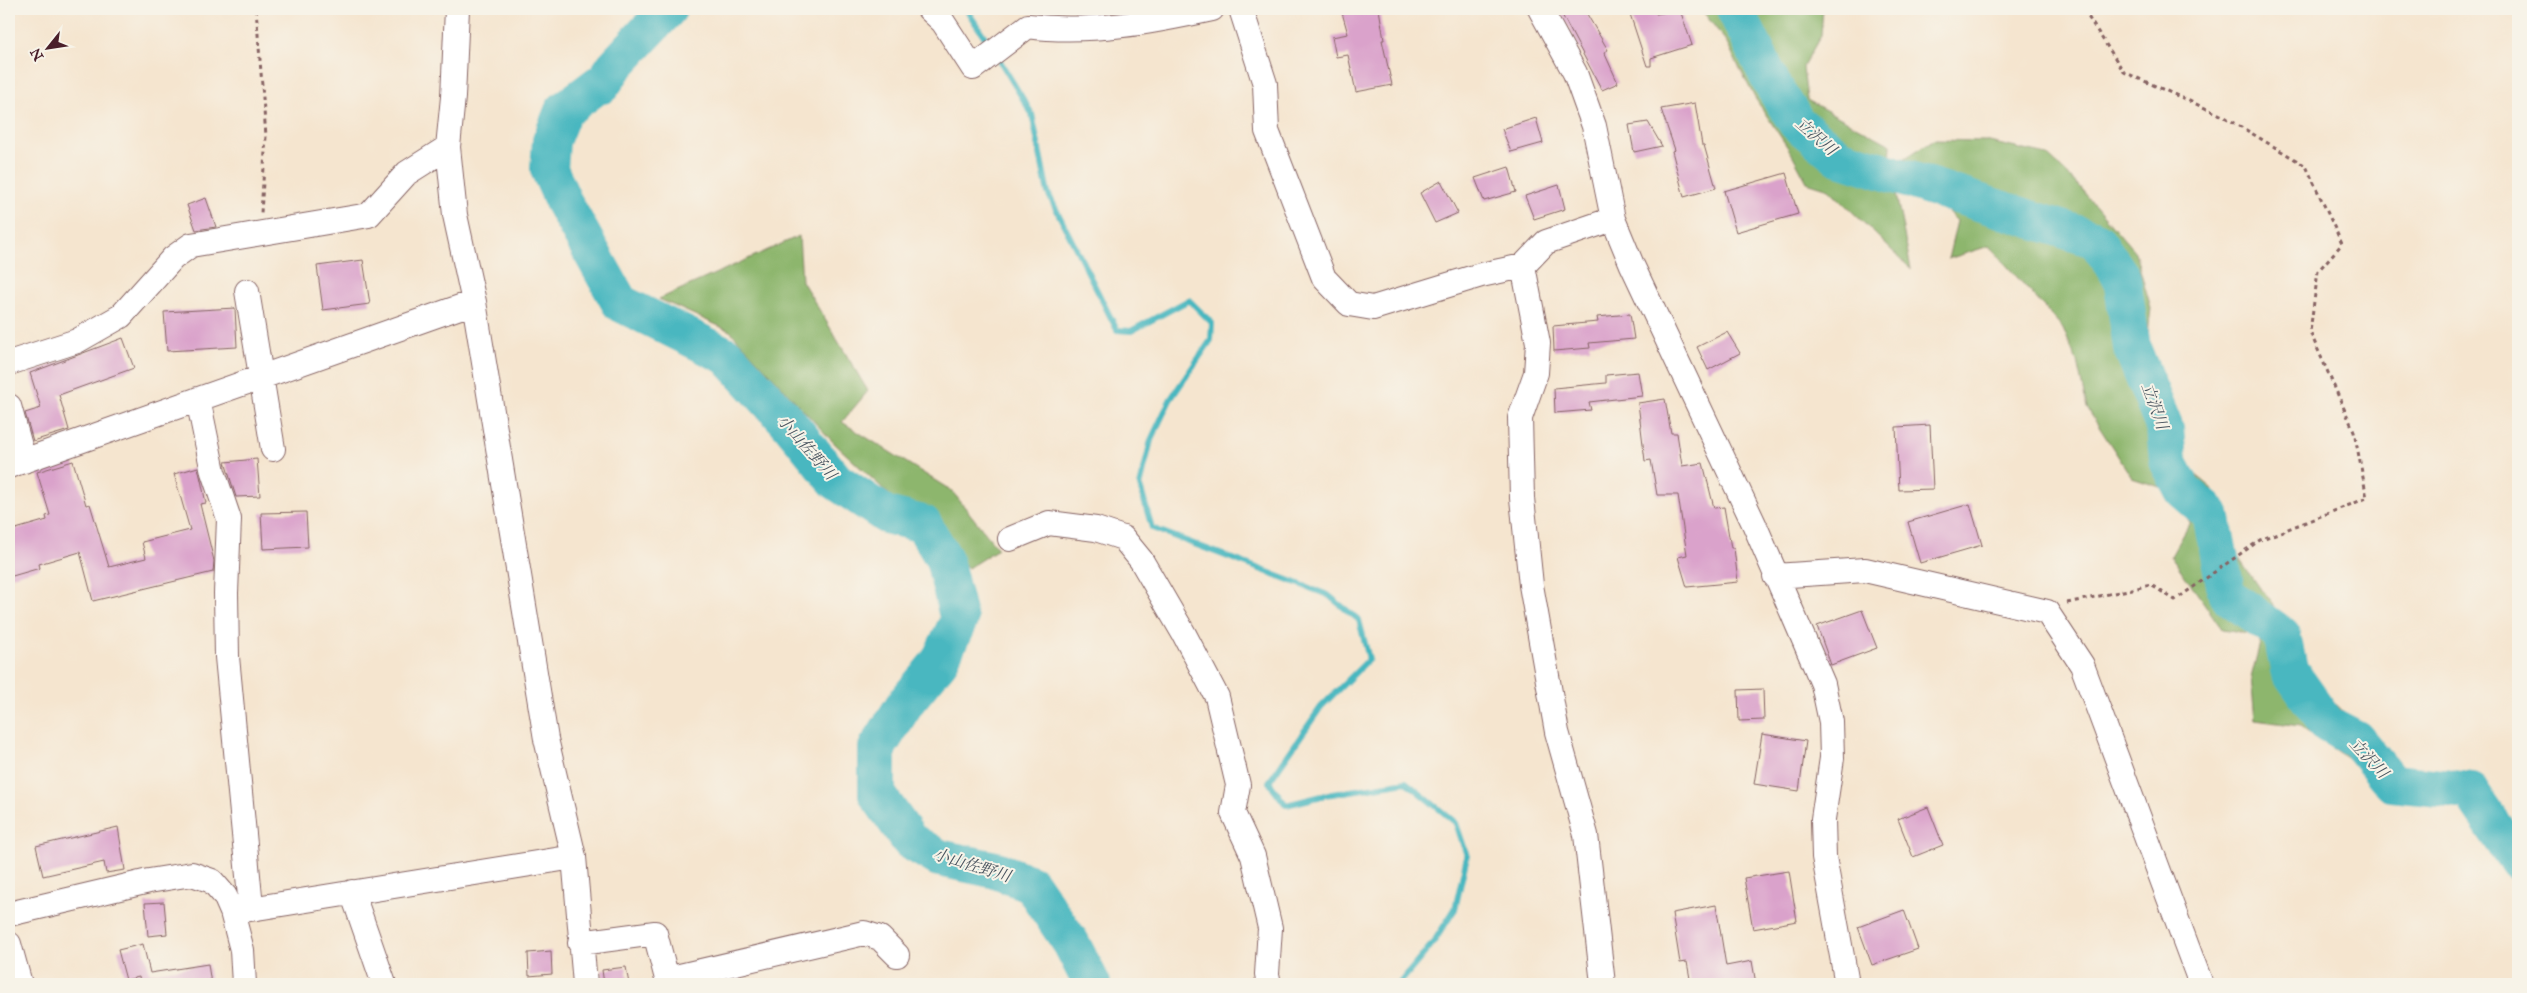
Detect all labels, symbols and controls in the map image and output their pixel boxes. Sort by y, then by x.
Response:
north arrow [22,22,72,72]
text: N [27,45,48,64]
water label: 立沢川 [1792,113,1842,160]
water label: 立沢川 [2138,380,2173,434]
water label: 小山佐野川 [774,411,842,485]
water label: 立沢川 [2346,734,2394,783]
water label: 小山佐野川 [931,844,1015,886]

